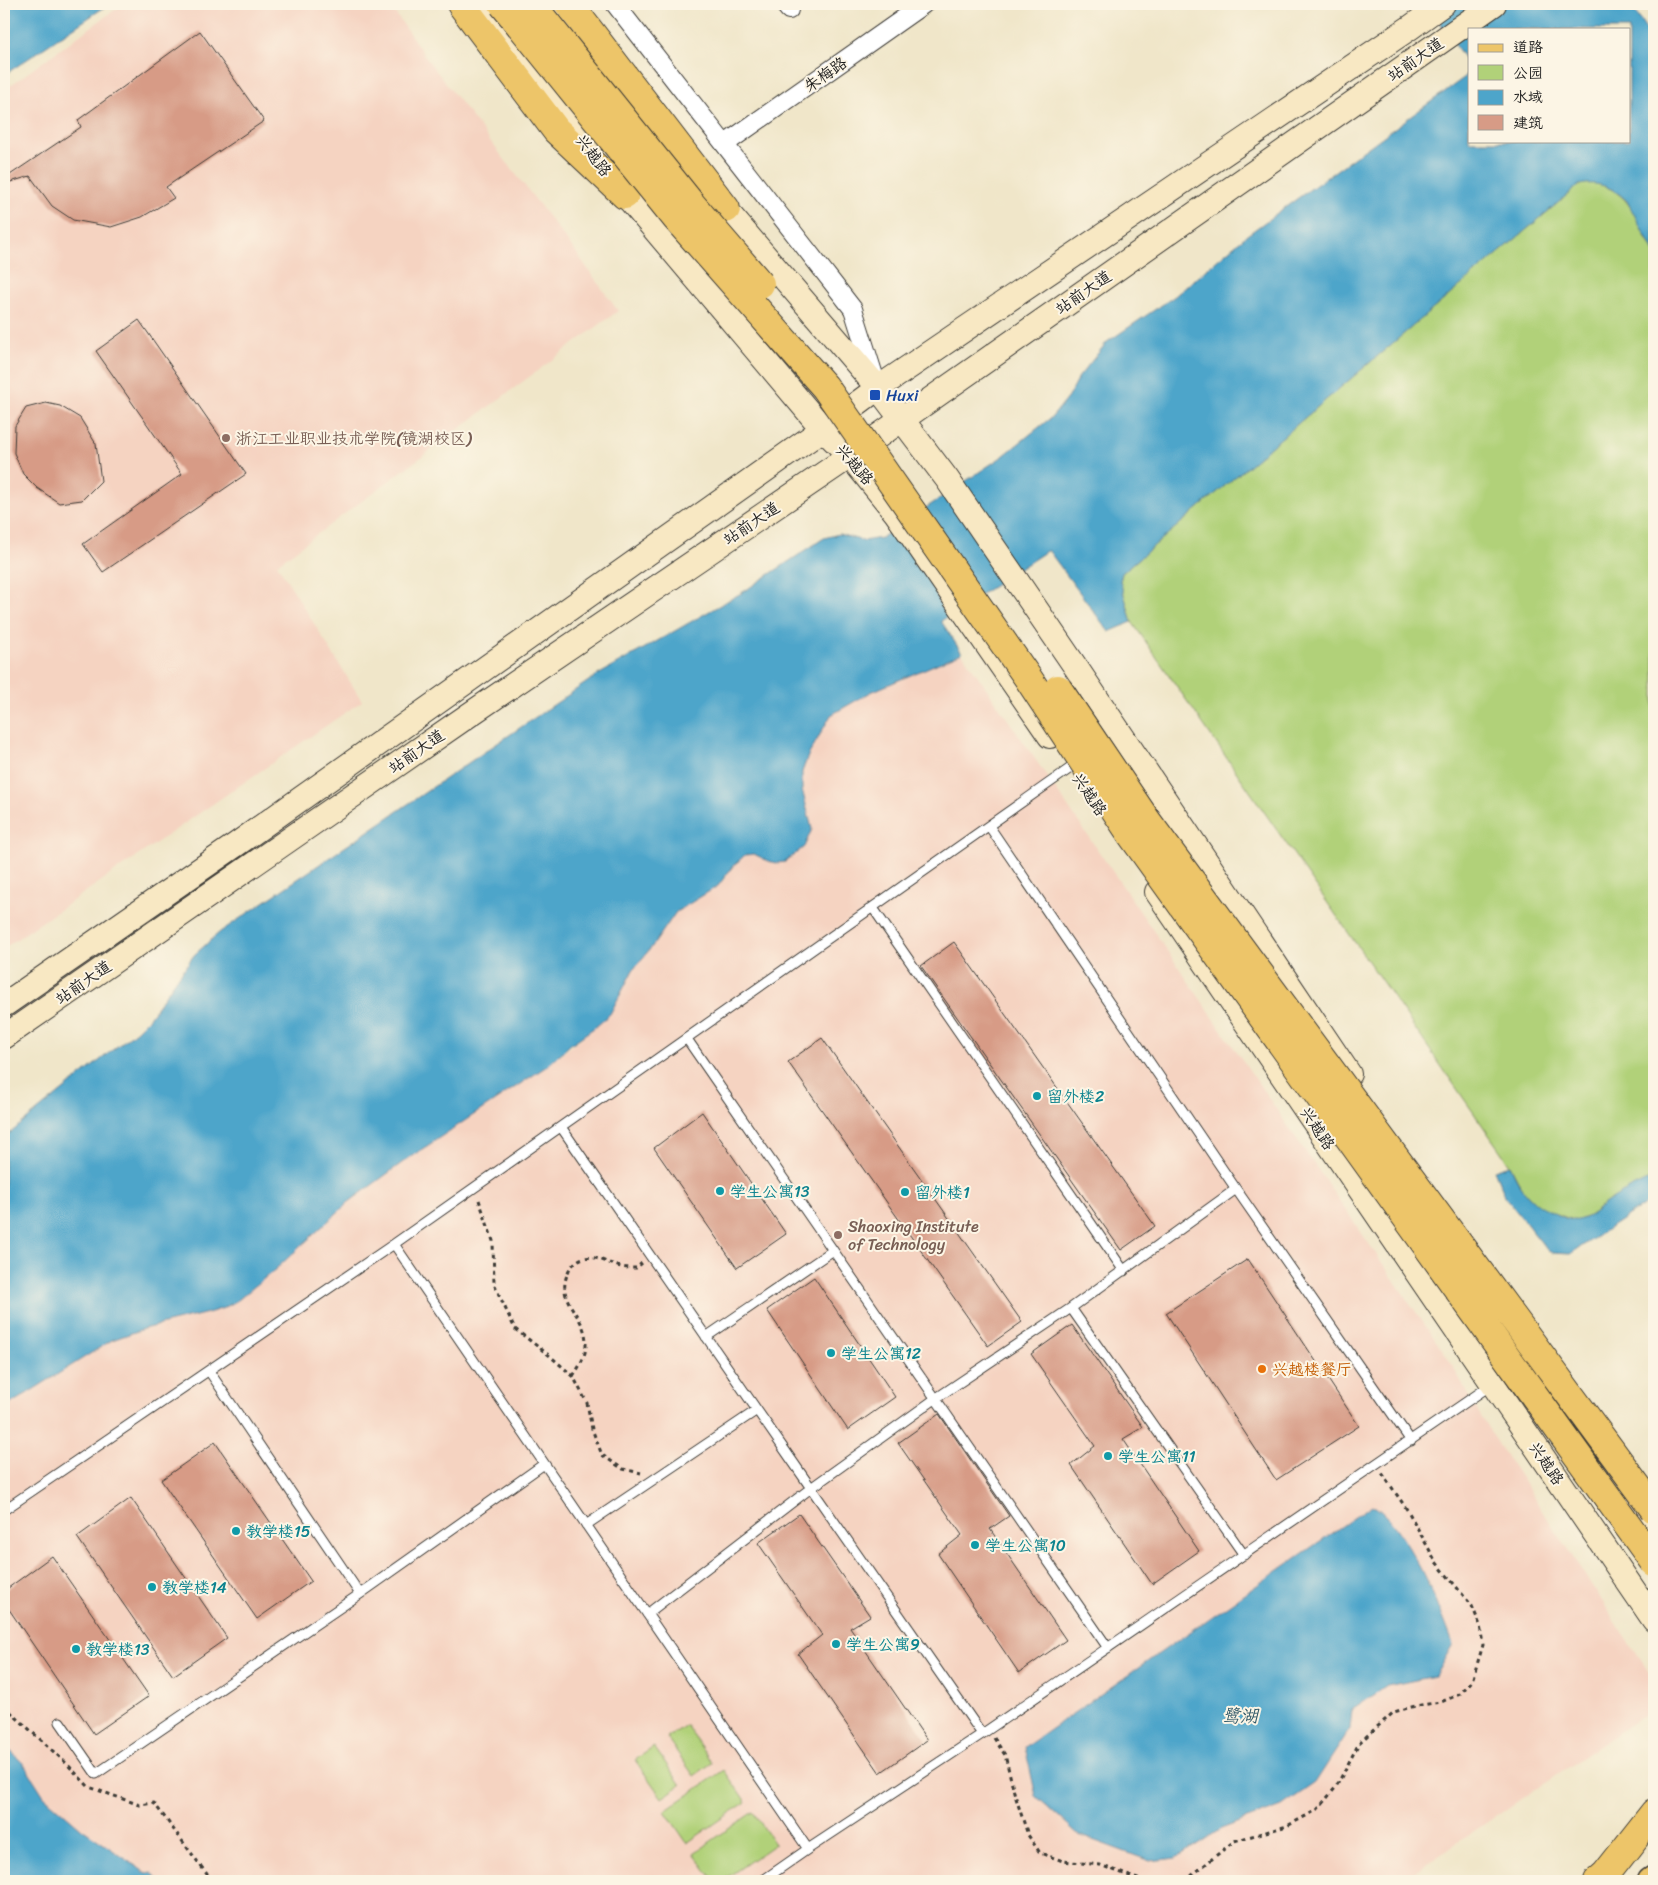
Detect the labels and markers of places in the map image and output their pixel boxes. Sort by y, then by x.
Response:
place label: Huxi [886,381,919,410]
marker: Huxi [868,388,882,402]
place label: 浙江工业职业技术学院(镜湖校区) [236,424,473,453]
marker: 浙江工业职业技术学院(镜湖校区) [220,432,232,444]
place label: 留外楼2 [1047,1082,1104,1111]
marker: 留外楼2 [1031,1090,1043,1102]
place label: 学生公寓13 [730,1177,810,1206]
place label: 留外楼1 [915,1178,970,1207]
marker: 学生公寓13 [714,1185,726,1197]
marker: 留外楼1 [899,1186,911,1198]
place label: Shaoxing Institute of Technology [848,1212,979,1259]
marker: Shaoxing Institute of Technology [832,1229,844,1241]
place label: 学生公寓12 [841,1339,921,1368]
marker: 学生公寓12 [825,1347,837,1359]
place label: 兴越楼餐厅 [1272,1355,1352,1384]
marker: 兴越楼餐厅 [1256,1363,1268,1375]
place label: 学生公寓11 [1118,1442,1196,1471]
marker: 学生公寓11 [1102,1450,1114,1462]
place label: 教学楼15 [246,1517,311,1546]
marker: 教学楼15 [230,1525,242,1537]
place label: 学生公寓10 [985,1531,1066,1560]
marker: 学生公寓10 [969,1539,981,1551]
place label: 教学楼14 [162,1573,227,1602]
marker: 教学楼14 [146,1581,158,1593]
place label: 学生公寓9 [846,1630,920,1659]
place label: 教学楼13 [86,1635,150,1664]
marker: 学生公寓9 [830,1638,842,1650]
marker: 教学楼13 [70,1643,82,1655]

